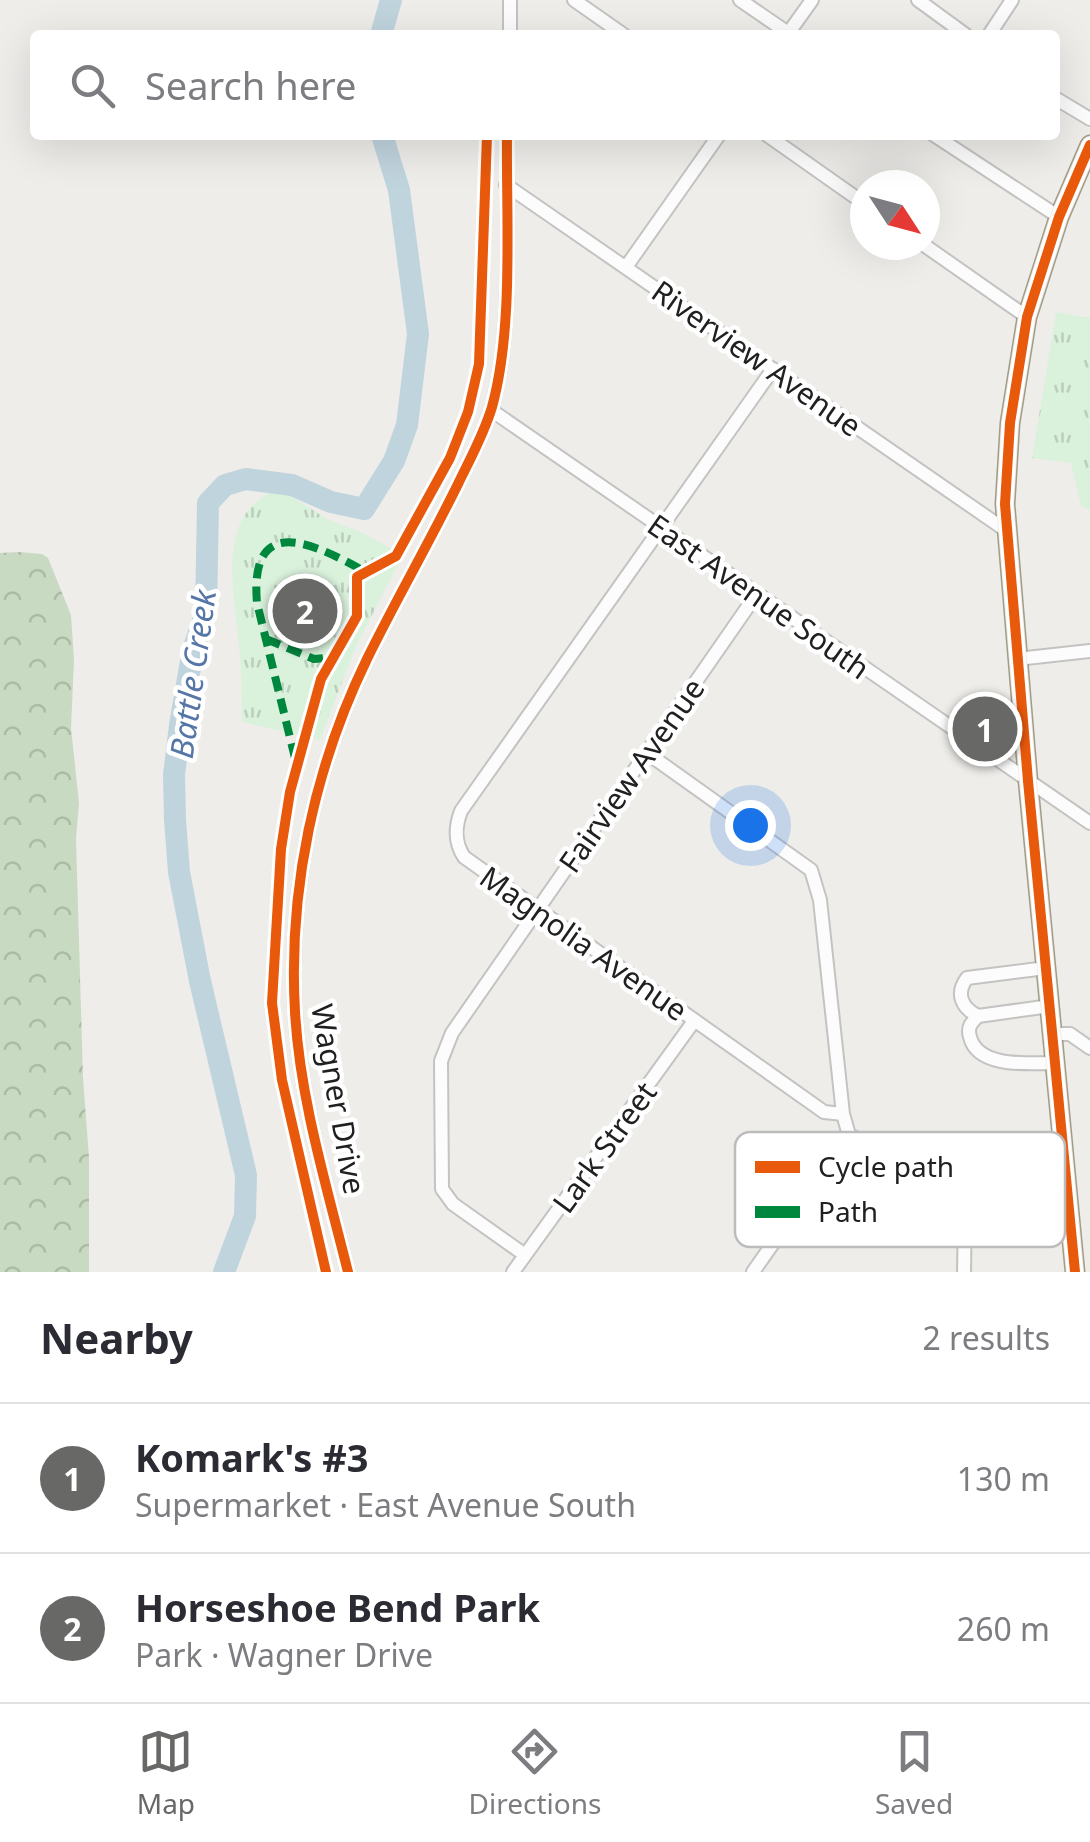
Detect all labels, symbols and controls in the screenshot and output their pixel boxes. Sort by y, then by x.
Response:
search box [30,30,1060,140]
icon: search [65,58,120,113]
text: Search here [145,59,356,111]
north arrow [850,170,940,260]
street label: Riverview Avenue [644,270,870,446]
street label: East Avenue South [640,504,878,688]
pin: 2 [272,574,338,648]
water label: Battle Creek [159,586,225,761]
street label: Fairview Avenue [549,670,713,880]
pin: 1 [952,692,1018,766]
your location [725,800,776,851]
street label: Magnolia Avenue [472,856,696,1030]
street label: Wagner Drive [302,1001,376,1197]
street label: Lark Street [543,1073,666,1221]
legend [735,1132,1065,1247]
text: Cycle path [818,1147,954,1185]
text: Path [818,1192,878,1230]
text: Nearby [40,1309,193,1366]
text: 2 results [923,1316,1050,1359]
text: Komark's #3 [135,1431,369,1483]
text: 1 [63,1457,82,1500]
text: 130 m [957,1457,1050,1500]
text: Supermarket · East Avenue South [135,1483,636,1526]
text: Horseshoe Bend Park [135,1581,540,1633]
text: 2 [63,1607,82,1650]
text: 260 m [957,1607,1050,1650]
text: Park · Wagner Drive [135,1633,433,1676]
tab: Map [137,1724,195,1822]
tab: Directions [469,1724,601,1822]
tab: Saved [875,1724,953,1822]

